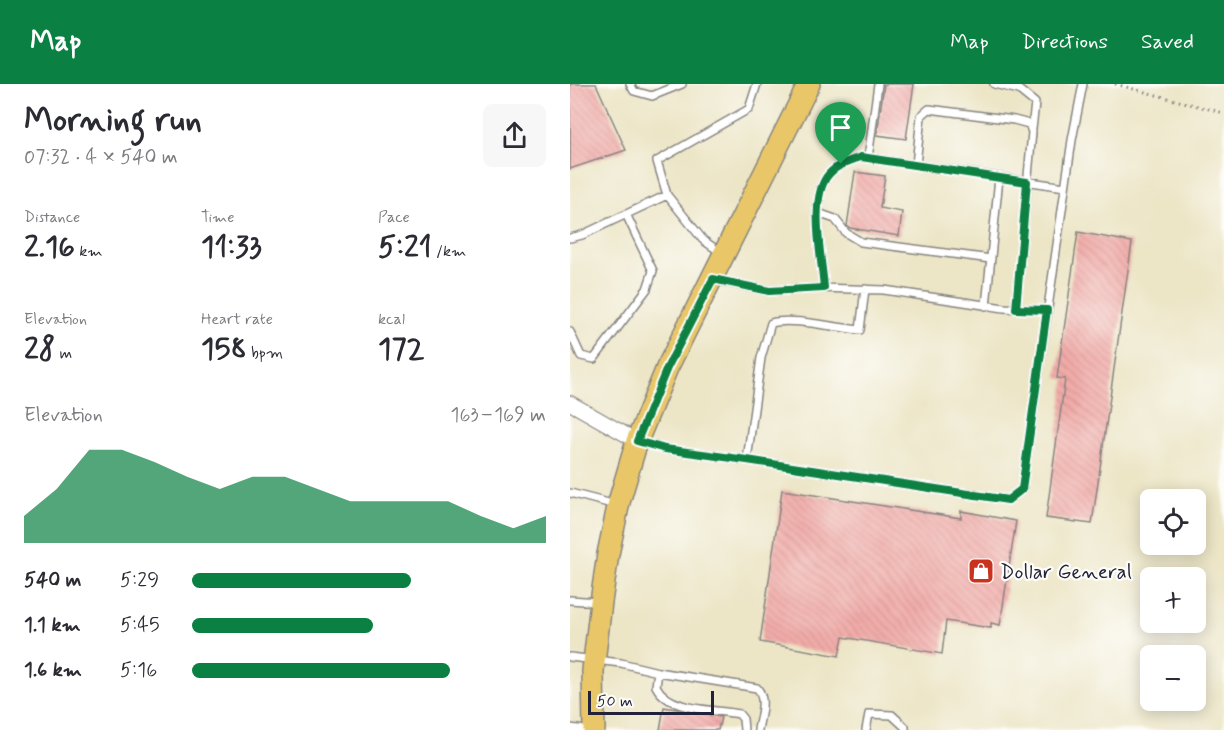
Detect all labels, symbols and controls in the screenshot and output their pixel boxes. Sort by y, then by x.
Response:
text: Map [30,24,81,61]
text: Map [950,28,989,56]
text: Directions [1022,28,1108,56]
text: Saved [1141,28,1194,56]
text: Morning run [24,99,202,143]
pin [815,102,866,164]
button: share [483,104,546,167]
icon: arrive [824,111,857,144]
text: 07:32 · 4 × 540 m [24,144,178,171]
text: Distance [24,207,80,228]
text: Time [201,207,235,228]
text: Pace [378,207,410,228]
text: 2.16 [24,228,75,267]
text: 11:33 [201,228,262,267]
text: 5:21 [378,228,432,267]
text: km [75,241,103,262]
text: /km [432,241,466,262]
text: Elevation [24,309,87,330]
text: Heart rate [201,309,273,330]
text: kcal [378,309,405,330]
text: 28 [24,330,55,369]
text: 158 [201,330,247,369]
text: 172 [378,330,424,369]
text: m [55,343,72,364]
text: bpm [247,343,283,364]
text: Elevation [24,402,103,429]
text: 163–169 m [451,402,546,429]
map controls [1140,489,1206,711]
button: locate [1140,489,1206,555]
shop icon: Dollar General [966,556,996,586]
place label: Dollar General [1000,558,1132,586]
text: 540 m [24,567,81,594]
text: 5:29 [120,567,159,594]
button: + [1140,567,1206,633]
text: 1.1 km [24,612,81,639]
text: 5:45 [120,612,160,639]
button: − [1140,645,1206,711]
text: 1.6 km [24,657,82,684]
text: 5:16 [120,657,157,684]
scale bar [588,688,714,716]
text: 50 m [597,691,633,712]

